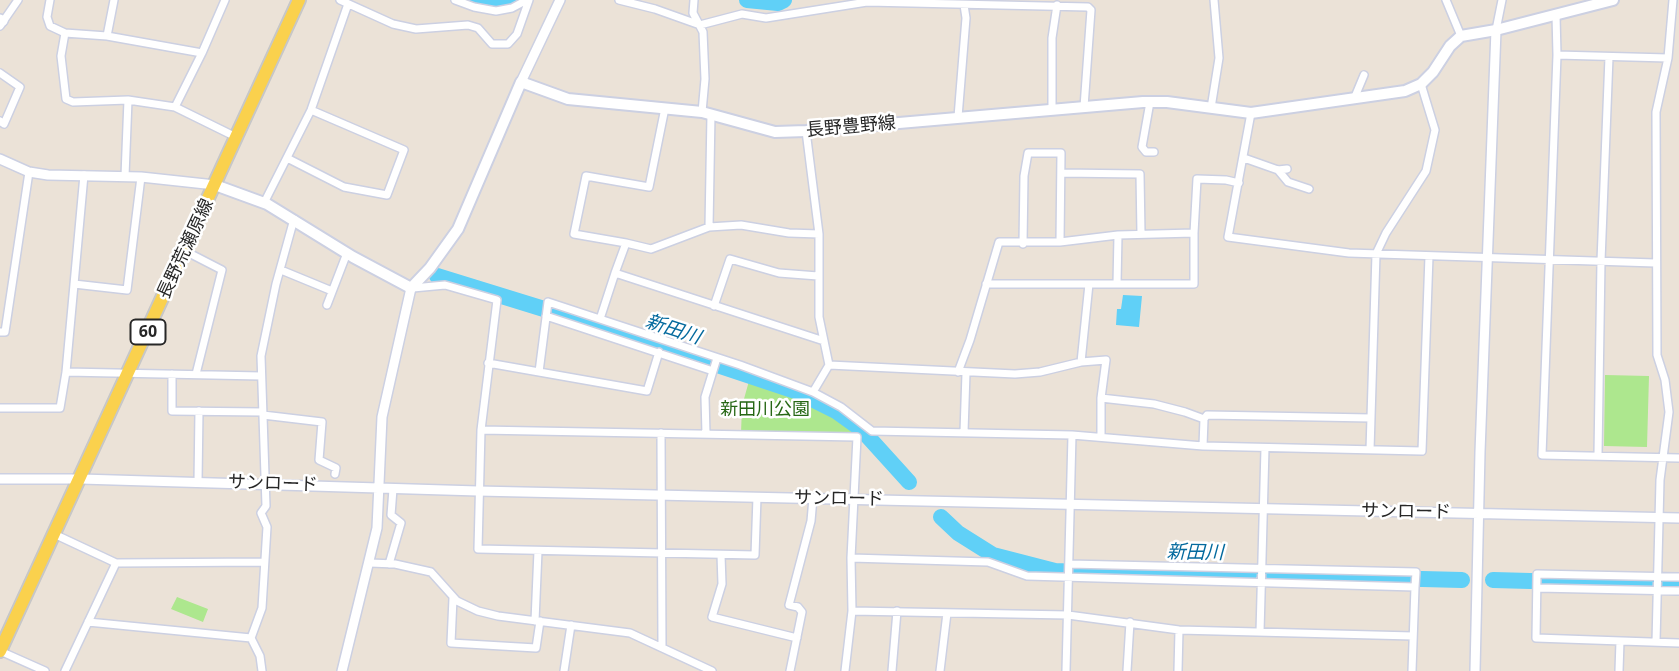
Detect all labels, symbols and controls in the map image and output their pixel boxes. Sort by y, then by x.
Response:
street label: 長野豊野線 [805,112,897,142]
street label: 長野荒瀬原線 [153,195,219,303]
water label: 新田川 [642,310,704,350]
road number: 60 [130,320,166,344]
park label: 新田川公園 [720,399,810,421]
street label: サンロード [228,472,318,496]
street label: サンロード [794,487,884,511]
street label: サンロード [1361,500,1451,524]
water label: 新田川 [1166,541,1224,565]

